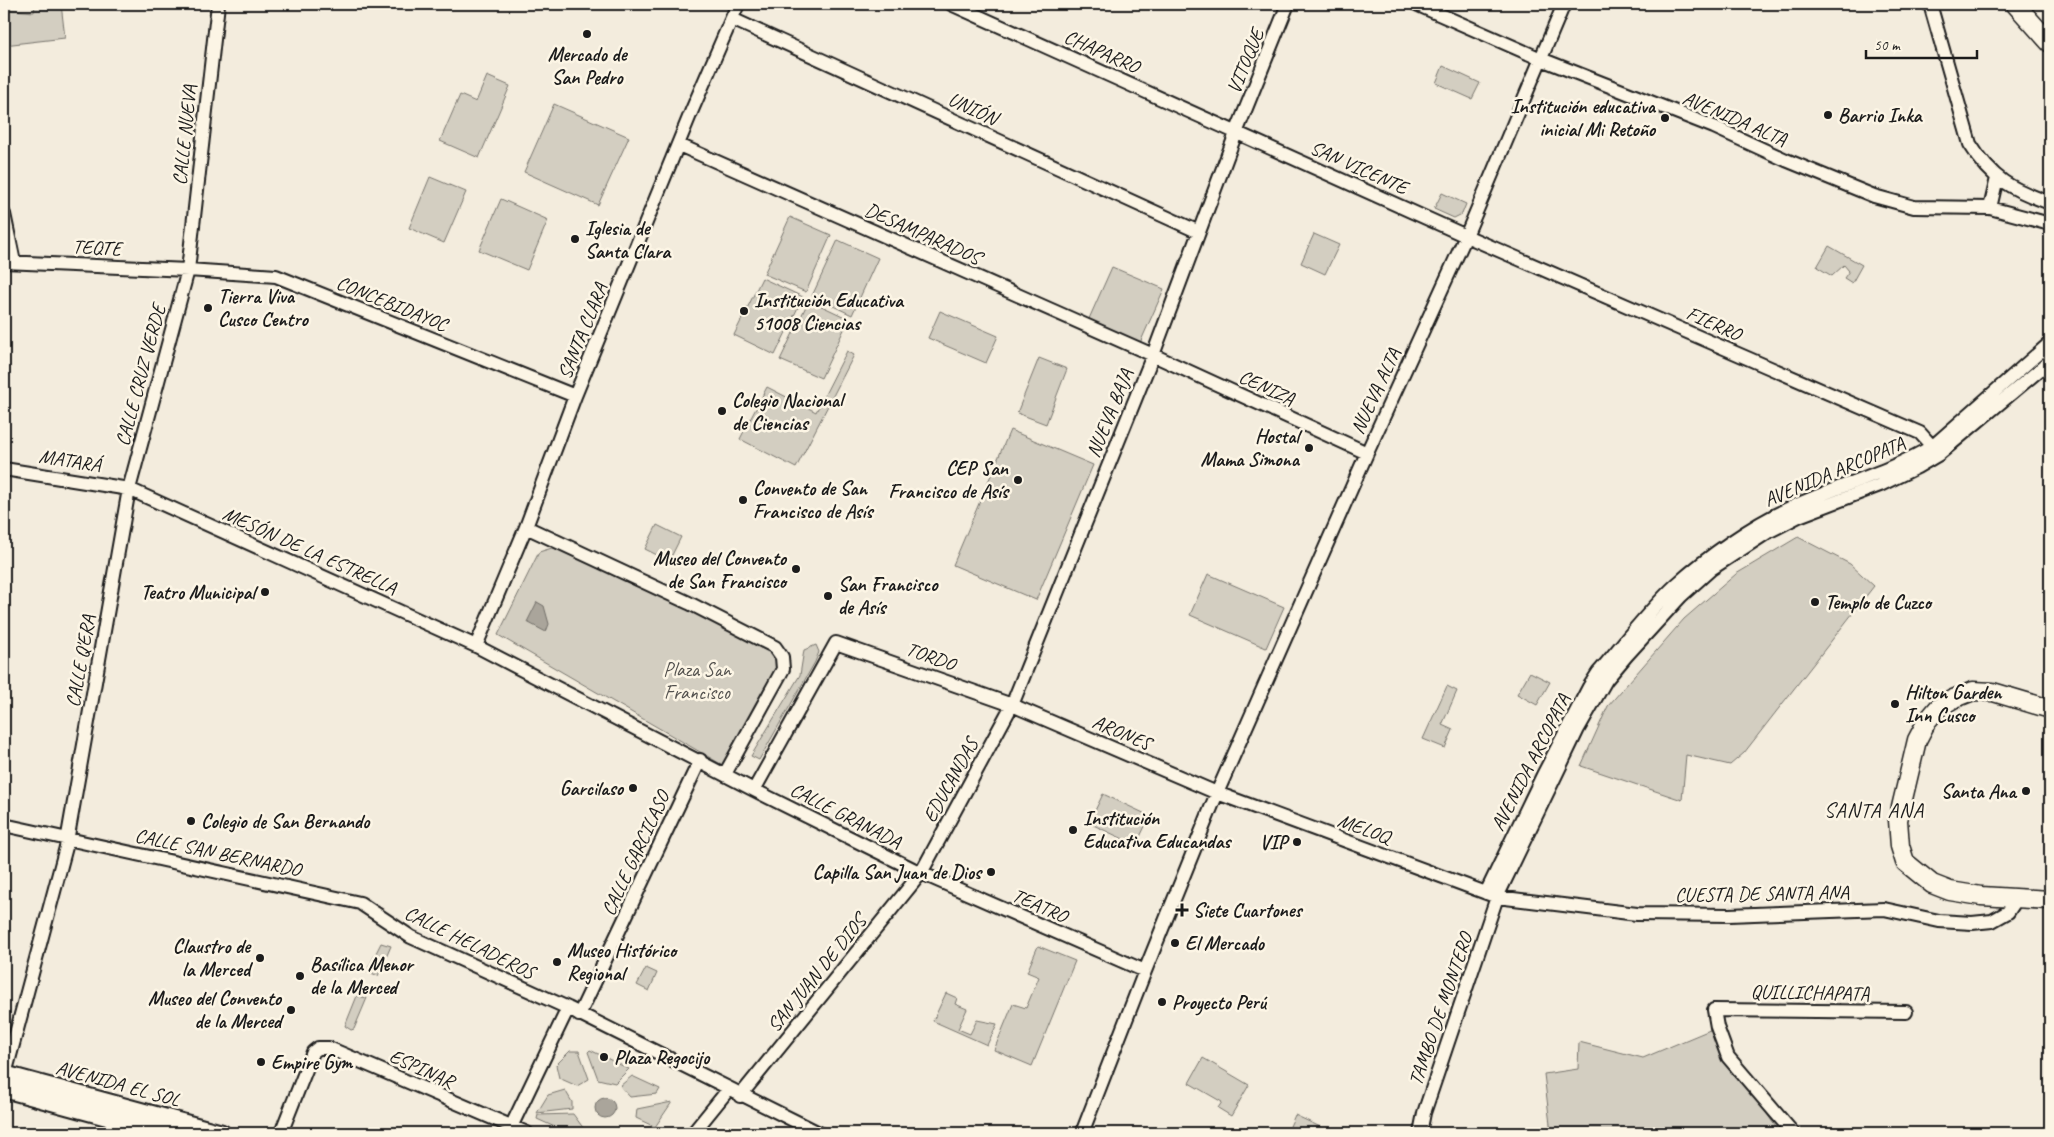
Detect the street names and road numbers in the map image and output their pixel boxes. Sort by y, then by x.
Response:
street label: VITOQUE [1221,23,1271,97]
street label: CHAPARRO [1060,24,1145,80]
street label: CALLE NUEVA [167,83,202,186]
street label: AVENIDA ALTA [1679,85,1792,152]
street label: UNIÓN [944,86,1004,132]
street label: SAN VICENTE [1306,135,1414,201]
street label: DESAMPARADOS [861,197,988,272]
street label: TEQTE [72,234,125,261]
street label: CONCEBIDAYOC [333,270,453,338]
street label: SANTA CLARA [552,279,613,383]
street label: CALLE CRUZ VERDE [110,299,172,449]
street label: FIERRO [1682,300,1747,347]
street label: NUEVA ALTA [1345,344,1407,438]
street label: CENIZA [1235,364,1300,412]
street label: NUEVA BAJA [1080,365,1139,461]
street label: AVENIDA ARCOPATA [1760,430,1909,512]
street label: MATARÁ [37,443,106,478]
street label: MESÓN DE LA ESTRELLA [219,501,401,600]
street label: CALLE Q'ERA [60,612,101,709]
street label: TORDO [903,636,961,678]
street label: AVENIDA ARCOPATA [1485,689,1576,835]
street label: ARONES [1089,709,1158,757]
street label: EDUCANDAS [917,732,985,827]
street label: CALLE GRANADA [786,777,906,855]
street label: CALLE GARCILASO [596,785,676,920]
street label: MELOQ [1334,808,1396,850]
street label: CALLE SAN BERNARDO [133,823,305,883]
street label: CUESTA DE SANTA ANA [1675,879,1850,908]
street label: TEATRO [1008,882,1073,929]
street label: CALLE HELADEROS [401,900,541,986]
street label: SAN JUAN DE DIOS [761,906,874,1037]
street label: TAMBO DE MONTERO [1403,928,1479,1089]
street label: QUILLICHAPATA [1750,979,1871,1006]
street label: ESPINAR [386,1043,460,1095]
street label: AVENIDA EL SOL [53,1055,183,1112]

